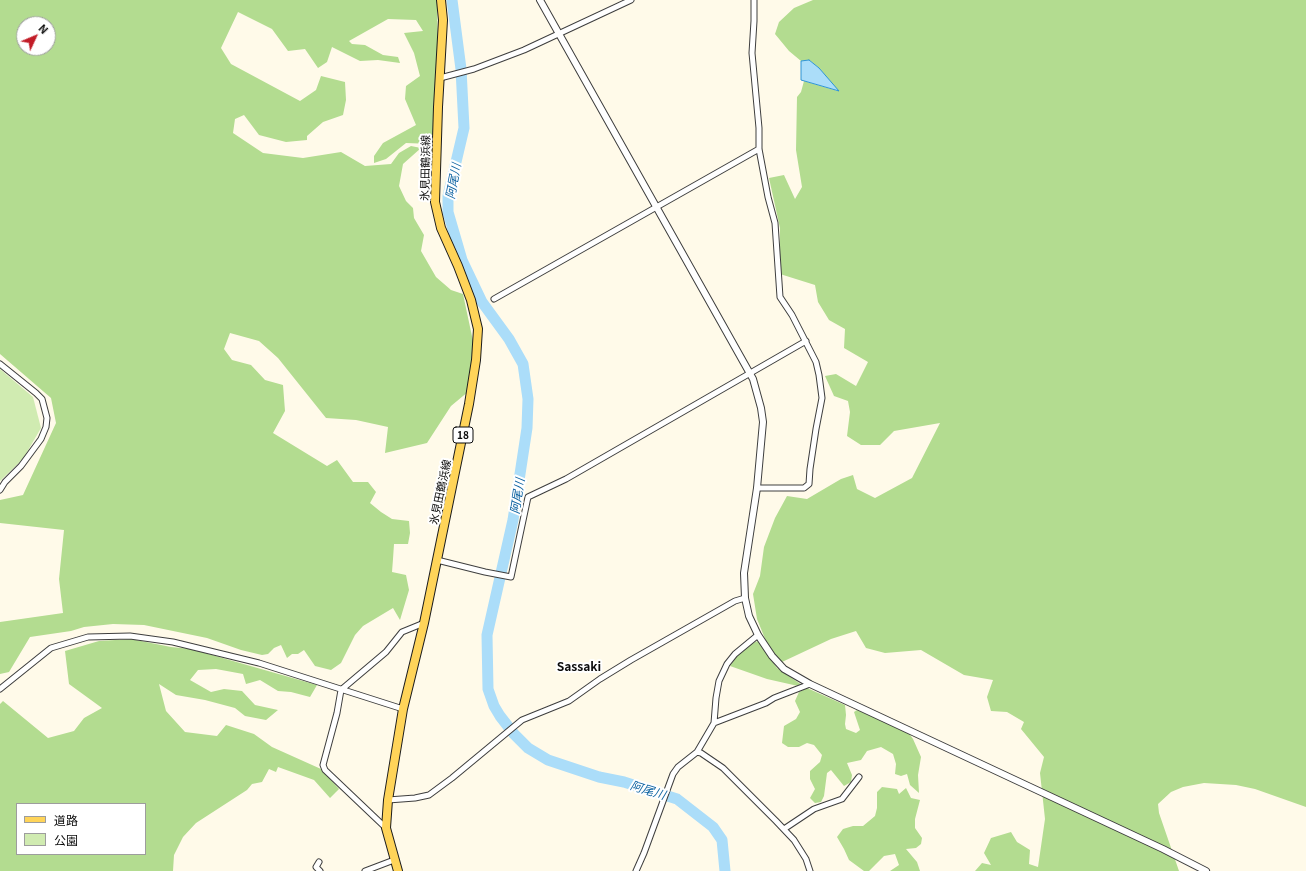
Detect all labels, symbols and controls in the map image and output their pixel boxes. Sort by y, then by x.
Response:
north arrow [16,16,56,56]
text: N [35,20,53,37]
street label: 氷見田鶴浜線 [418,135,432,201]
water label: 阿尾川 [442,162,464,200]
road number: 18 [453,427,473,443]
street label: 氷見田鶴浜線 [427,458,453,526]
water label: 阿尾川 [507,477,527,515]
district label: Sassaki [557,659,601,673]
water label: 阿尾川 [629,778,667,802]
legend [16,803,146,855]
text: 道路 [54,811,78,828]
text: 公園 [54,831,78,848]

